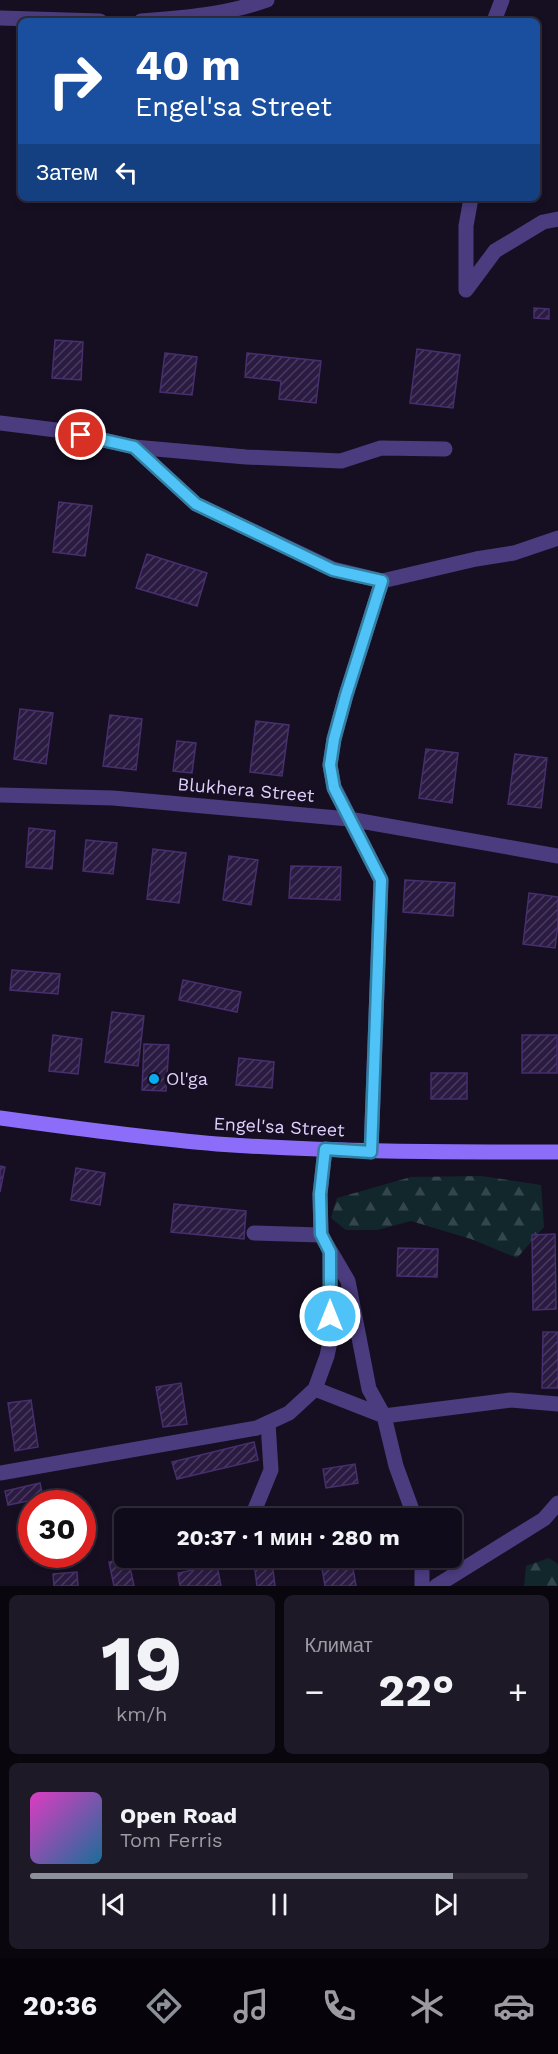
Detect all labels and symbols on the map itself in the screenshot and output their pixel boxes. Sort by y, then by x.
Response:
pin [55,409,106,460]
street label: Blukhera Street [177,773,316,806]
place label: Ol'ga [166,1068,208,1089]
marker: Ol'ga [147,1072,161,1086]
street label: Engel'sa Street [213,1113,346,1140]
position arrow [298,1284,362,1348]
speed limit sign: 30 [18,1490,96,1568]

